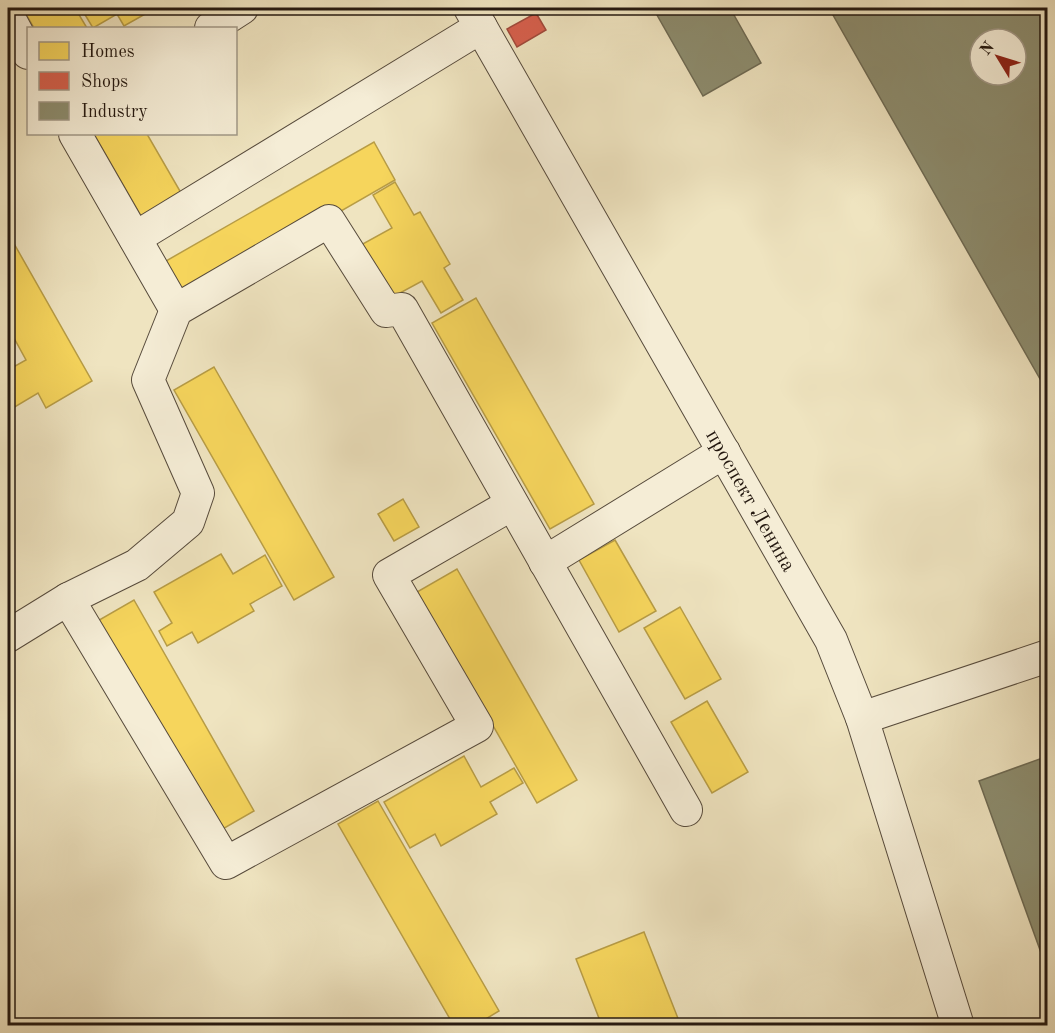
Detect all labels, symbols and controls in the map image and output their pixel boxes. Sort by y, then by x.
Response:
legend [27,27,237,135]
north arrow [968,27,1028,87]
text: N [978,39,998,59]
text: Homes [81,43,135,61]
text: Shops [81,73,128,91]
text: Industry [81,103,148,121]
street label: проспект Ленина [701,426,799,576]

